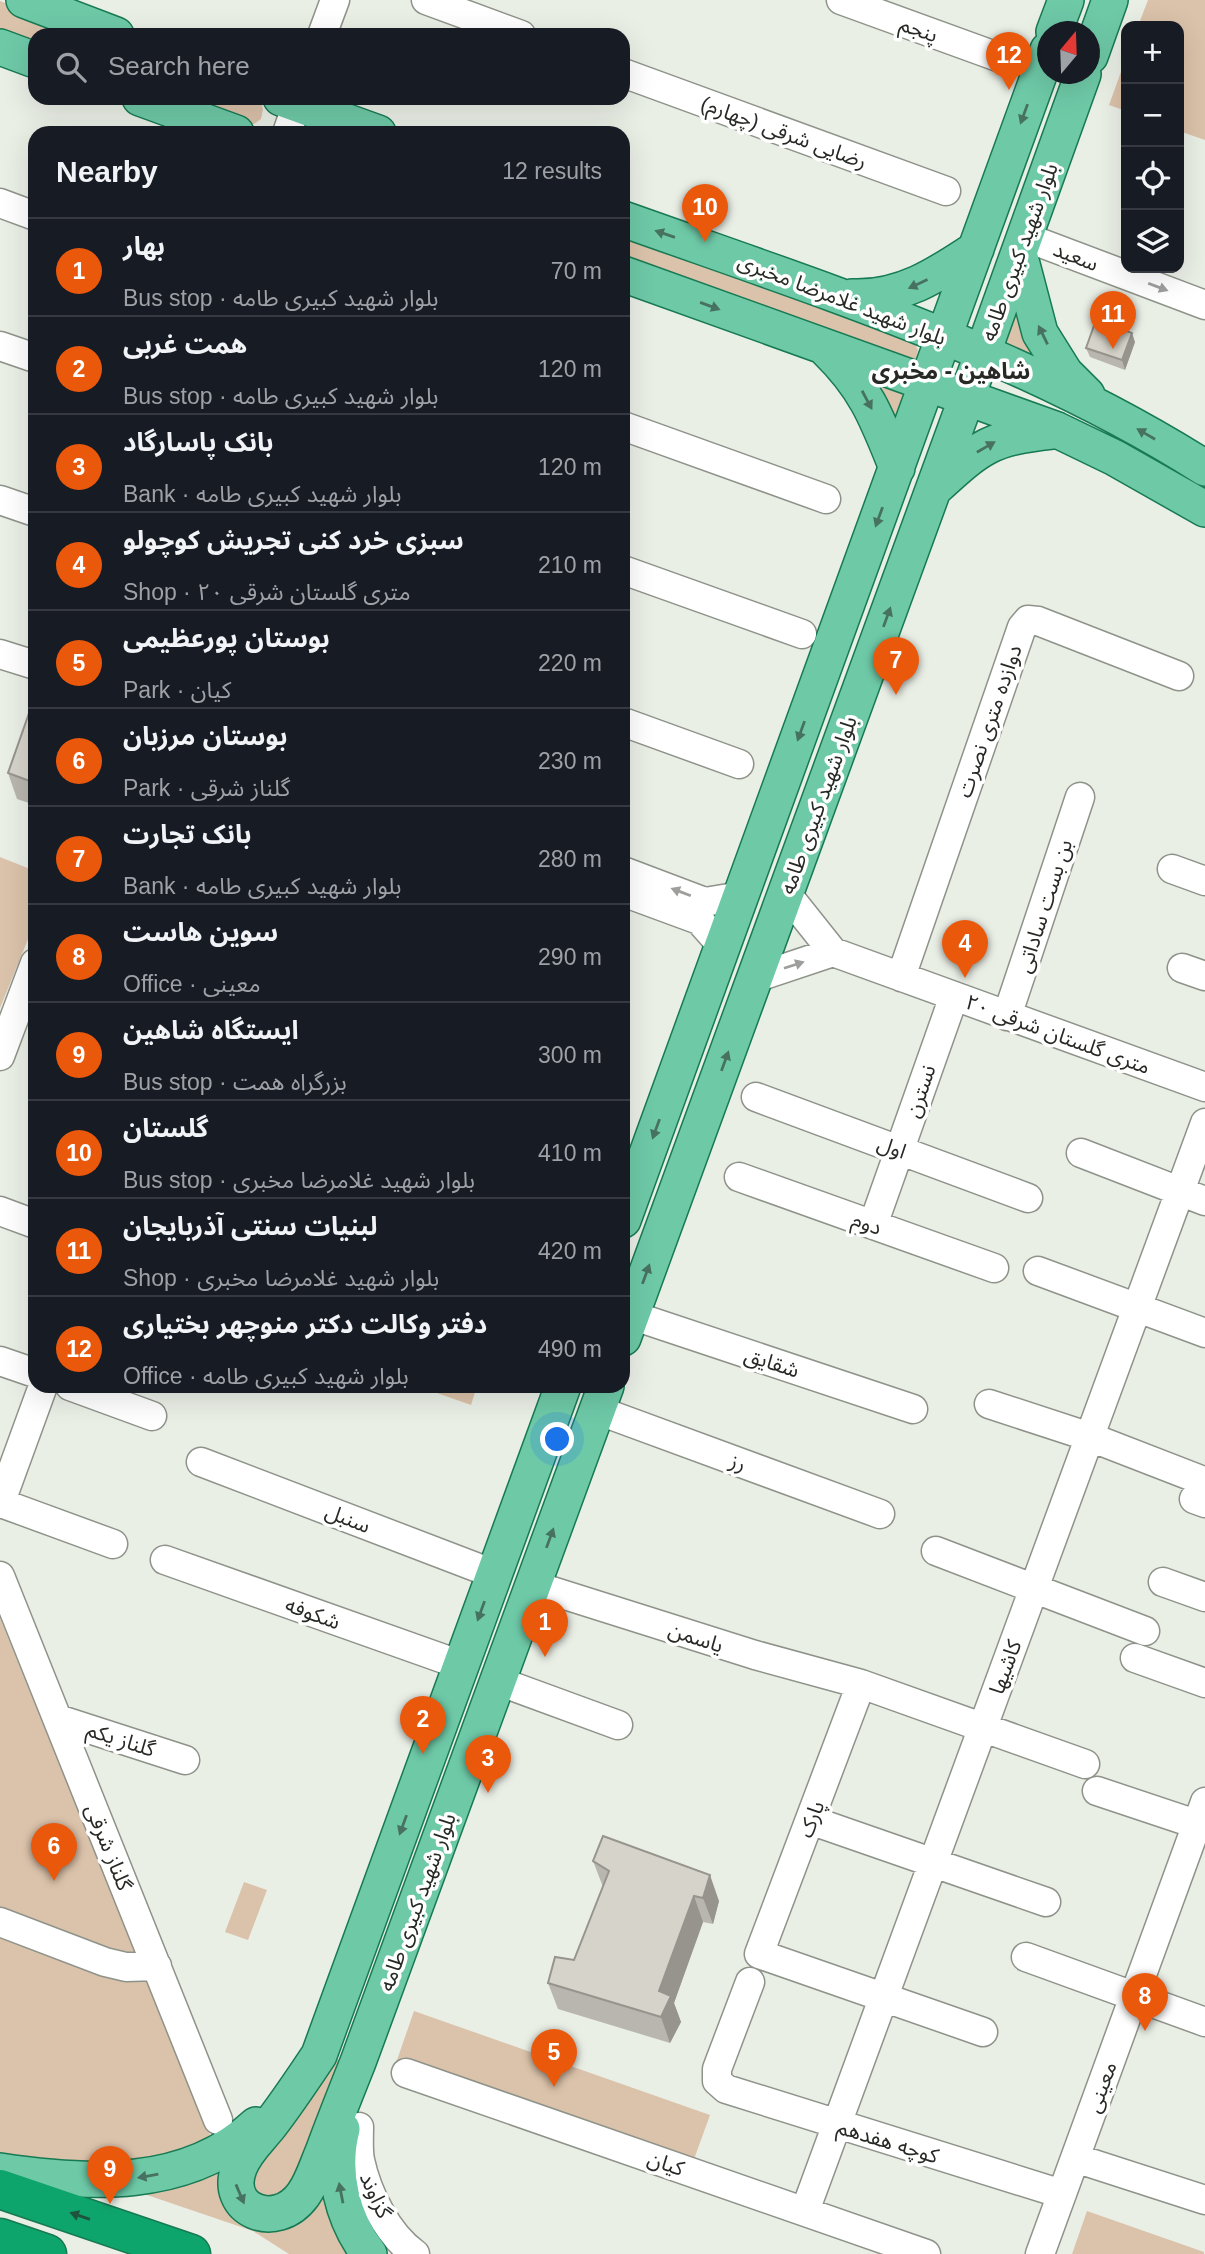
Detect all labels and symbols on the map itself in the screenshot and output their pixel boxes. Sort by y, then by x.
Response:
street label: پنجم [896,12,941,50]
north arrow [1037,21,1100,84]
pin: 12 [986,32,1032,90]
street label: رضایی شرقی (چهارم) [696,91,870,177]
one-way arrow [1019,104,1030,125]
street label: بلوار شهید کبیری طامه [976,160,1063,344]
pin: 10 [682,184,728,242]
one-way arrow [655,228,676,239]
street label: سعید [1050,237,1102,275]
street label: بلوار شهید غلامرضا مخبری [734,249,949,350]
one-way arrow [908,278,928,290]
one-way arrow [1147,281,1168,292]
pin: 11 [1090,291,1136,349]
one-way arrow [700,301,721,312]
one-way arrow [1037,325,1049,345]
district label: شاهین - مخبری [872,358,1030,385]
one-way arrow [861,391,873,410]
one-way arrow [1137,428,1156,440]
one-way arrow [977,441,996,453]
one-way arrow [873,507,884,528]
one-way arrow [882,606,893,627]
pin: 7 [873,637,919,695]
street label: دوازده متری نصرت [952,642,1027,801]
street label: بلوار شهید کبیری طامه [775,713,862,897]
one-way arrow [795,720,806,741]
street label: بن بست ساداتی [1012,837,1077,976]
one-way arrow [670,887,691,898]
pin: 4 [942,920,988,978]
one-way arrow [783,959,804,970]
street label: ۲۰ متری گلستان شرقی [962,990,1153,1079]
one-way arrow [719,1050,730,1071]
street label: نسترن [900,1062,941,1121]
one-way arrow [650,1119,661,1140]
street label: اول [874,1131,910,1164]
street label: دوم [847,1207,885,1244]
one-way arrow [641,1264,652,1285]
street label: شقایق [741,1342,802,1384]
your location [540,1422,574,1456]
street label: رز [726,1448,749,1476]
street label: سنبل [322,1499,374,1538]
one-way arrow [545,1527,556,1548]
street label: شکوفه [282,1593,344,1634]
pin: 1 [522,1599,568,1657]
one-way arrow [475,1601,486,1622]
street label: یاسمن [665,1617,726,1658]
street label: کاشیها [985,1637,1026,1698]
pin: 2 [400,1696,446,1754]
street label: گلناز یکم [83,1717,158,1765]
pin: 3 [465,1735,511,1793]
street label: پارک [794,1797,831,1841]
street label: گلناز شرقی [80,1801,137,1894]
street label: بلوار شهید کبیری طامه [374,1810,461,1994]
one-way arrow [397,1815,408,1836]
pin: 6 [31,1823,77,1881]
pin: 8 [1122,1973,1168,2031]
pin: 5 [531,2029,577,2087]
street label: معینی [1081,2058,1122,2116]
street label: کوچه هفدهم [834,2115,942,2171]
pin: 9 [87,2146,133,2204]
street label: کیان [644,2146,688,2181]
street label: گزاوند [355,2169,397,2222]
one-way arrow [137,2171,159,2182]
one-way arrow [336,2182,347,2204]
one-way arrow [235,2184,246,2205]
one-way arrow [69,2210,90,2221]

